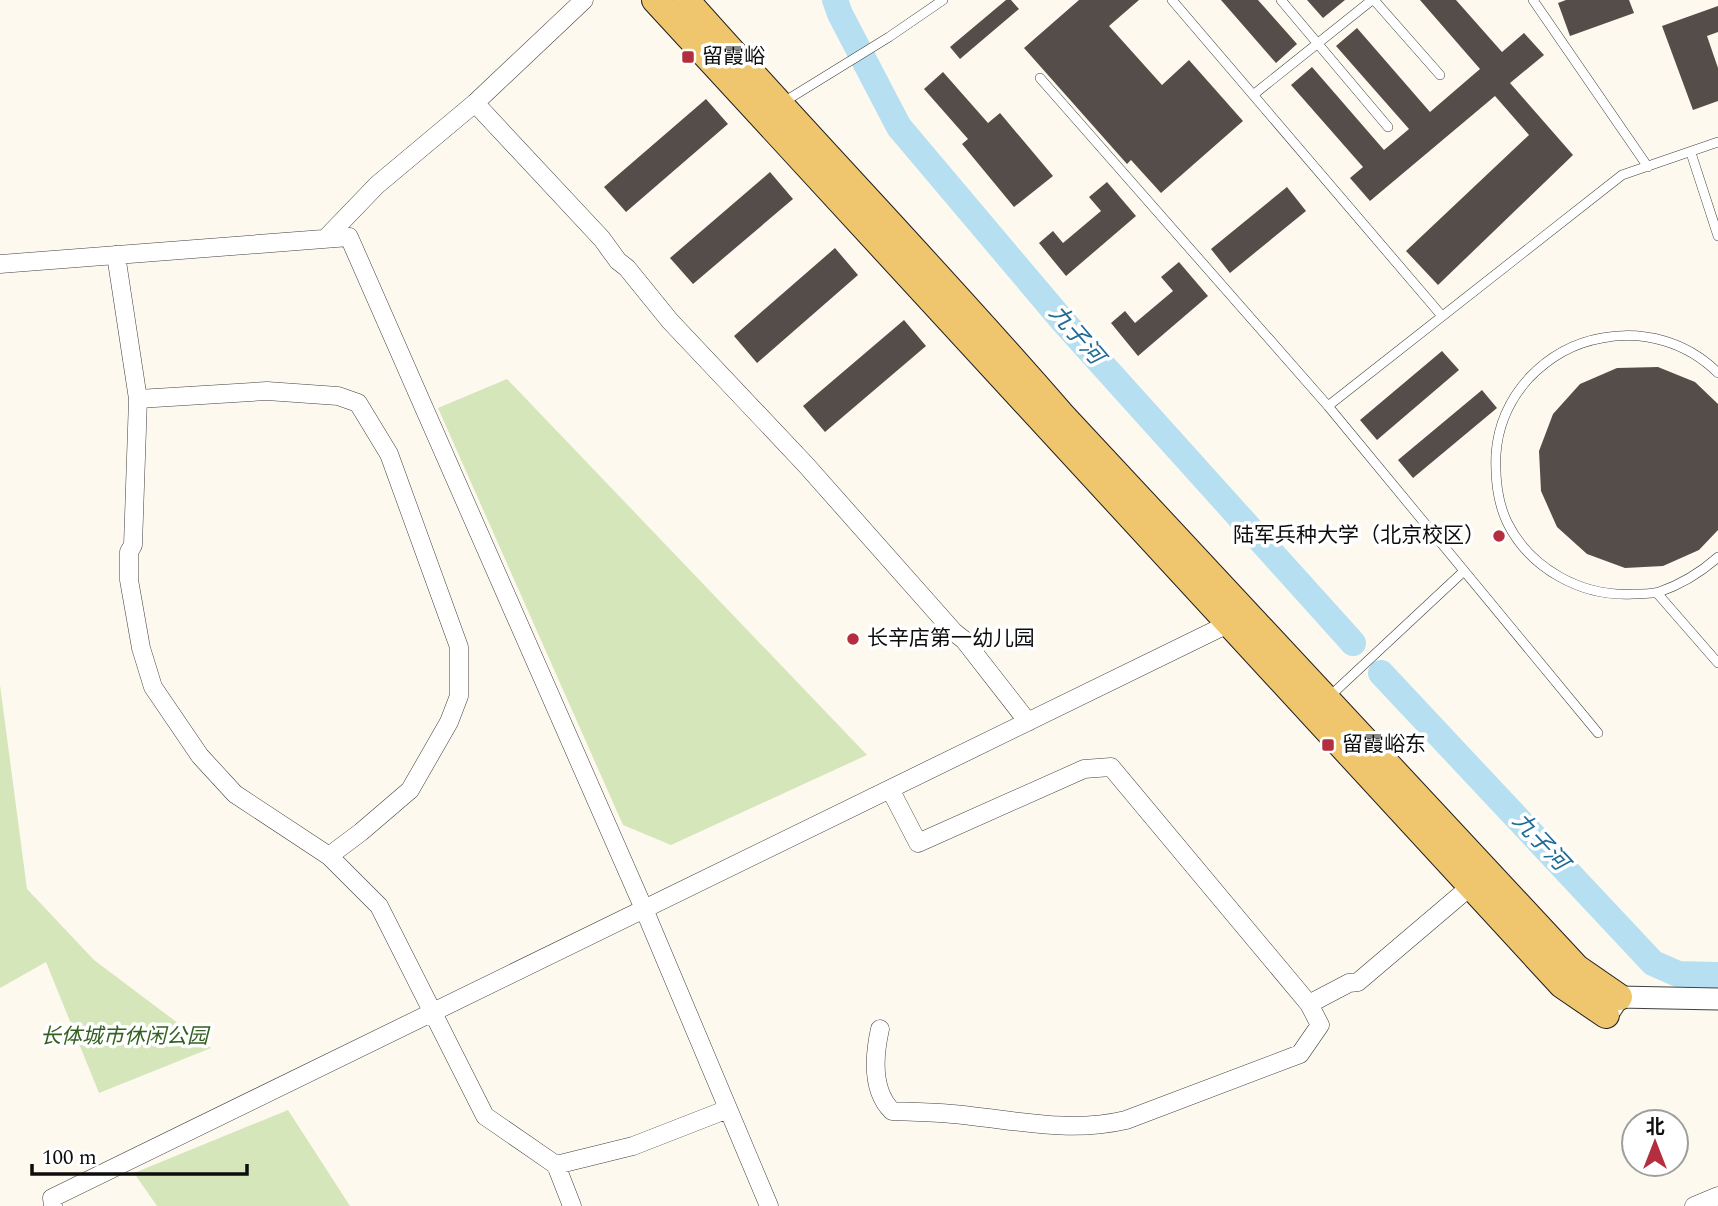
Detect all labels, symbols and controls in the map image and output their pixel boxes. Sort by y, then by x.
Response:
place label: 留霞峪 [702,41,765,73]
marker: 留霞峪 [680,49,696,65]
water label: 九子河 [1040,297,1114,376]
place label: 陆军兵种大学（北京校区） [1233,520,1485,552]
marker: 陆军兵种大学（北京校区） [1491,528,1507,544]
place label: 长辛店第一幼儿园 [867,623,1035,655]
marker: 长辛店第一幼儿园 [845,631,861,647]
place label: 留霞峪东 [1342,729,1426,761]
marker: 留霞峪东 [1320,737,1336,753]
water label: 九子河 [1504,805,1579,882]
park label: 长体城市休闲公园 [40,1021,211,1053]
north arrow [1620,1108,1690,1178]
text: 北 [1645,1113,1665,1142]
scale bar [32,1132,247,1176]
text: 100 m [42,1142,97,1174]

